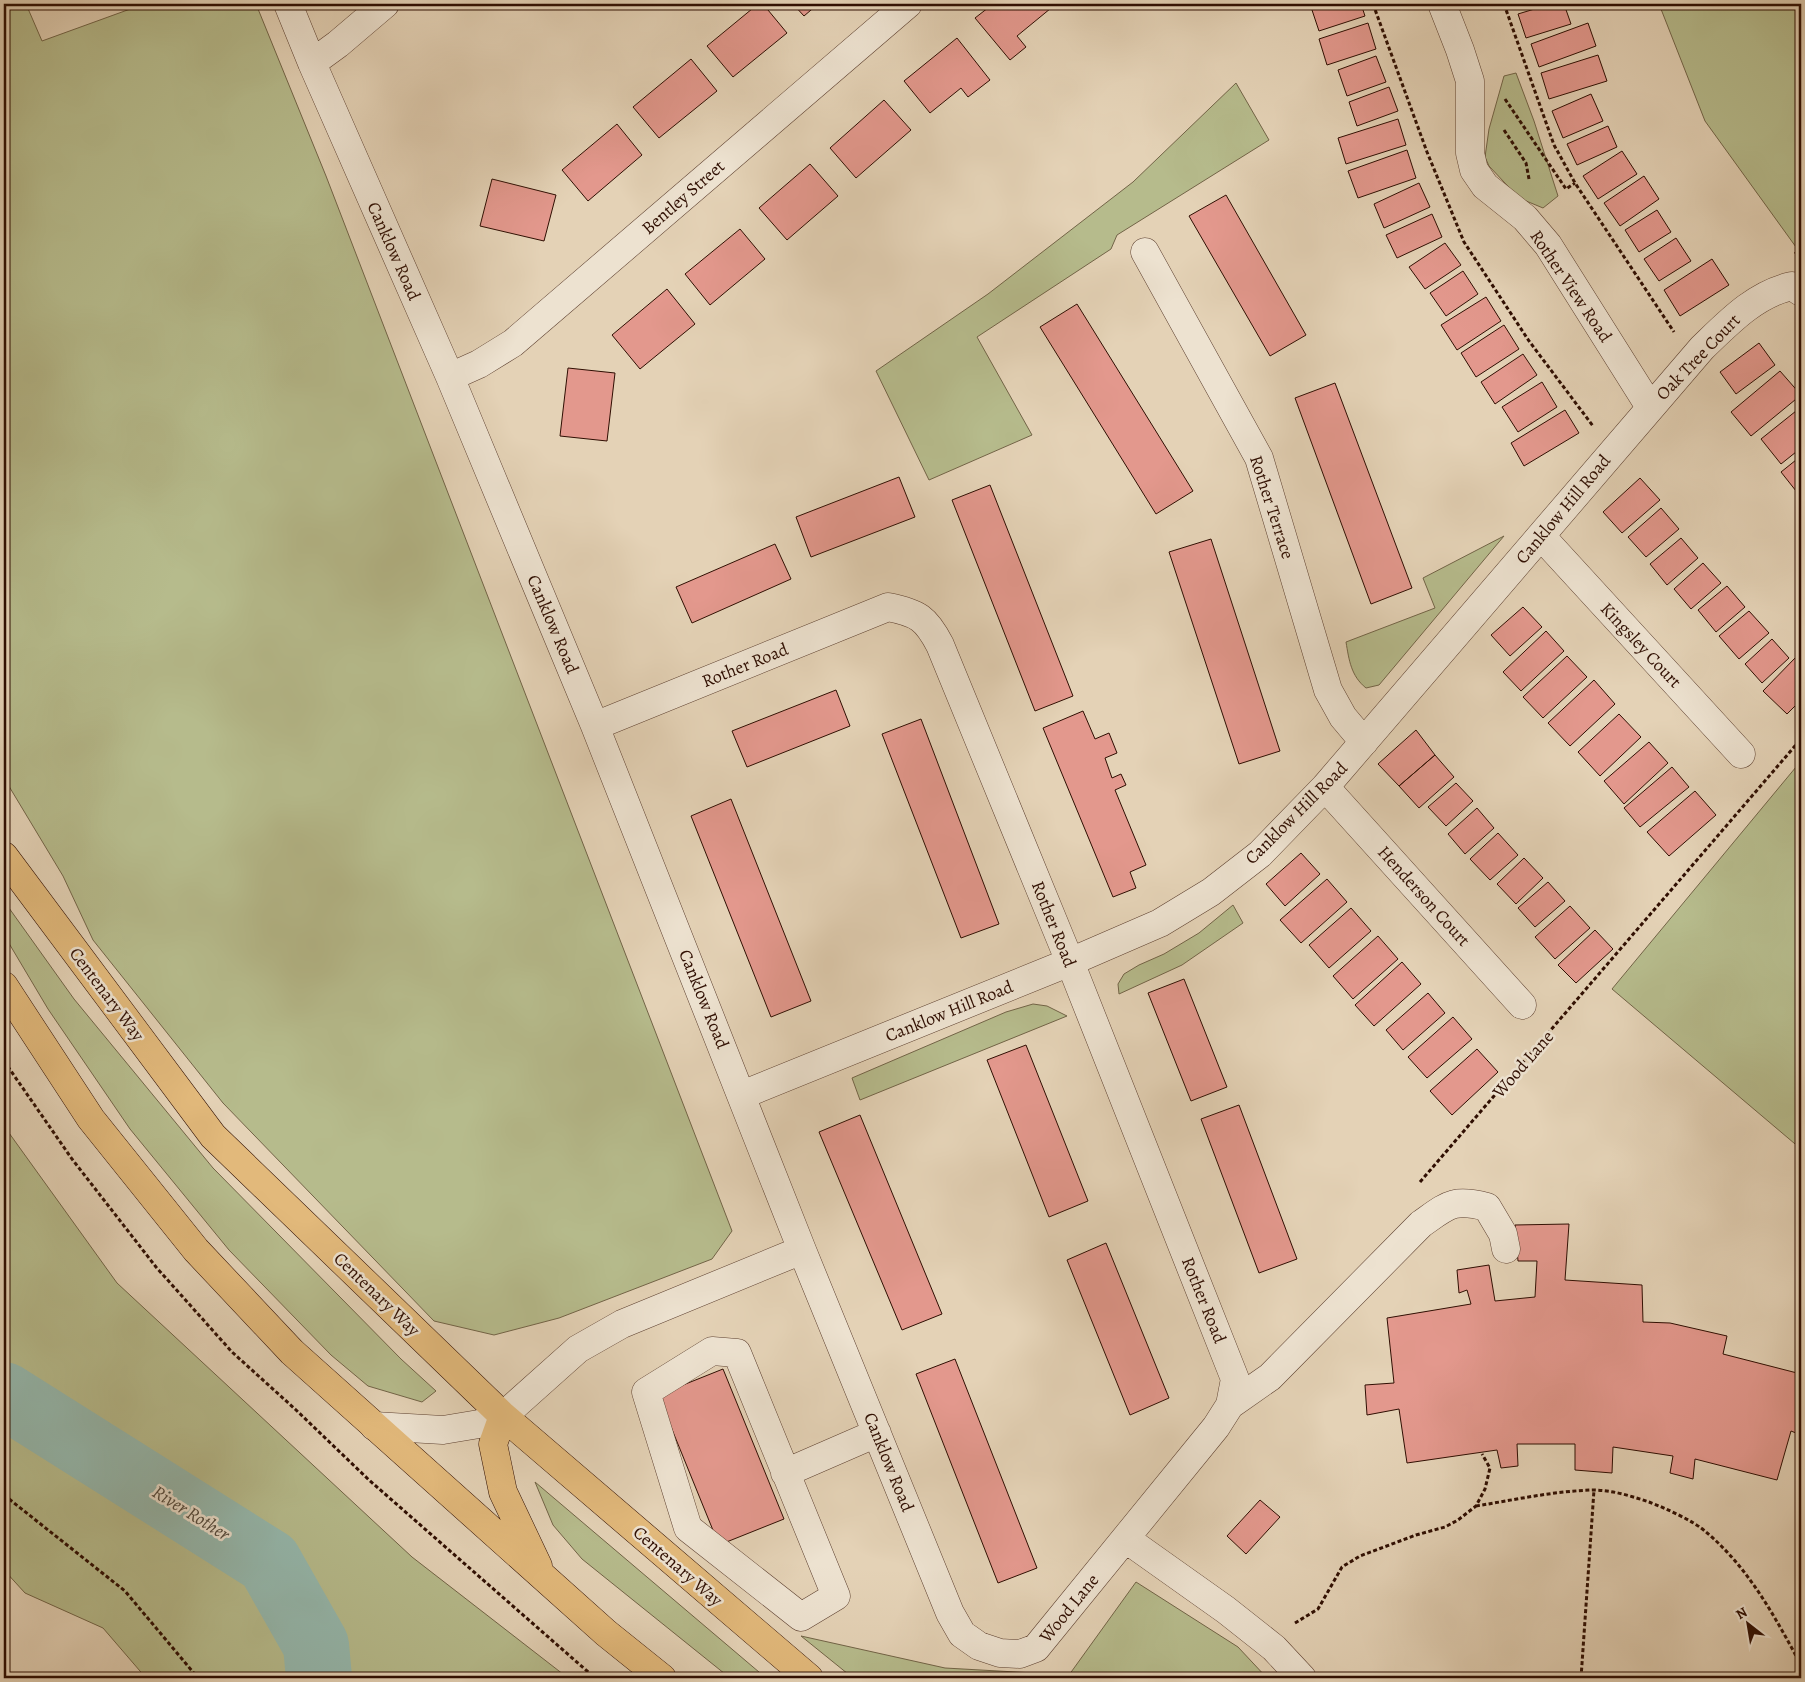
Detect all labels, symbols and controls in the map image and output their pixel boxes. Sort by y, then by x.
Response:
street label: Bentley Street [636,154,730,240]
street label: Canklow Road [362,198,427,304]
street label: Rother View Road [1525,225,1618,347]
street label: Oak Tree Court [1651,309,1745,405]
street label: Canklow Hill Road [1510,449,1616,569]
street label: Rother Terrace [1244,452,1300,562]
street label: Canklow Road [521,571,585,677]
street label: Kingsley Court [1595,597,1687,693]
street label: Rother Road [698,637,792,693]
street label: Canklow Hill Road [1239,756,1353,870]
street label: Henderson Court [1372,840,1476,952]
street label: Rother Road [1026,877,1082,971]
street label: Centenary Way [64,942,151,1046]
street label: Canklow Road [673,946,735,1053]
street label: Canklow Hill Road [881,974,1017,1048]
street label: Wood Lane [1486,1025,1559,1104]
street label: Centenary Way [329,1247,426,1342]
street label: Rother Road [1176,1253,1232,1347]
street label: Canklow Road [858,1409,920,1516]
water label: River Rother [147,1479,236,1548]
street label: Centenary Way [628,1520,729,1612]
street label: Wood Lane [1033,1569,1104,1648]
north arrow [1722,1600,1772,1650]
text: N [1732,1603,1751,1624]

